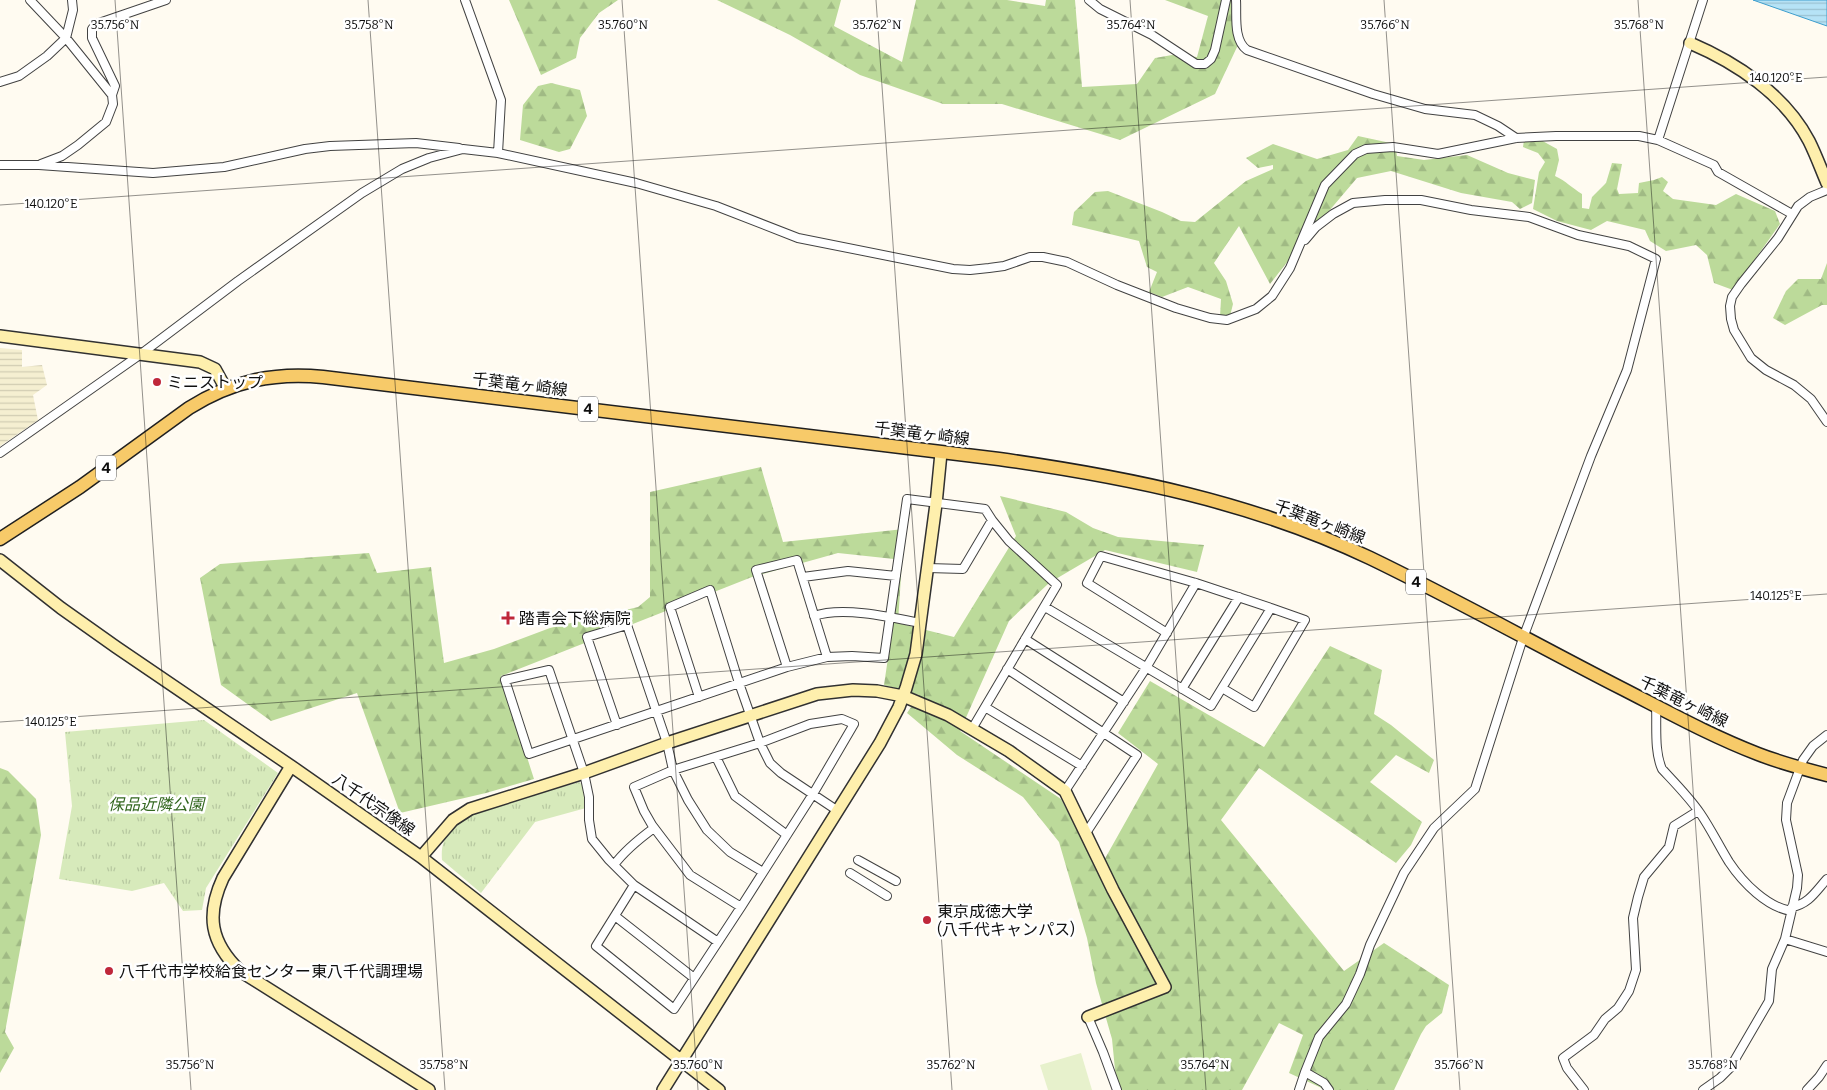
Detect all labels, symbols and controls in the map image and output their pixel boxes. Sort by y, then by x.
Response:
text: 35.756°N [91,18,140,32]
text: 35.758°N [344,18,394,32]
text: 35.760°N [598,18,649,32]
text: 35.762°N [852,18,902,32]
text: 35.764°N [1106,18,1156,32]
text: 35.766°N [1360,18,1410,32]
text: 35.768°N [1614,18,1664,32]
text: 140.120°E [1750,71,1802,85]
text: 140.120°E [25,197,77,211]
street label: 千葉竜ヶ崎線 [471,369,569,400]
place label: ミニストップ [167,373,263,392]
marker: ミニストップ [151,376,163,388]
road number: 4 [578,396,598,422]
street label: 千葉竜ヶ崎線 [873,418,971,449]
road number: 4 [96,456,116,480]
street label: 千葉竜ヶ崎線 [1272,495,1368,548]
road number: 4 [1406,570,1426,594]
text: 140.125°E [1750,589,1802,603]
place label: 踏青会下総病院 [519,609,631,628]
marker: 踏青会下総病院 [501,611,515,625]
street label: 千葉竜ヶ崎線 [1636,672,1731,731]
text: 140.125°E [25,715,77,729]
street label: 八千代宗像線 [329,769,418,840]
park label: 保品近隣公園 [108,795,206,814]
place label: 東京成徳大学 (八千代キャンパス) [937,902,1075,939]
marker: 東京成徳大学 (八千代キャンパス) [921,914,933,926]
place label: 八千代市学校給食センター東八千代調理場 [119,962,423,981]
marker: 八千代市学校給食センター東八千代調理場 [103,965,115,977]
text: 35.756°N [166,1058,215,1072]
text: 35.758°N [419,1058,469,1072]
text: 35.760°N [673,1058,724,1072]
text: 35.762°N [926,1058,976,1072]
text: 35.764°N [1180,1058,1230,1072]
text: 35.766°N [1434,1058,1484,1072]
text: 35.768°N [1688,1058,1738,1072]

